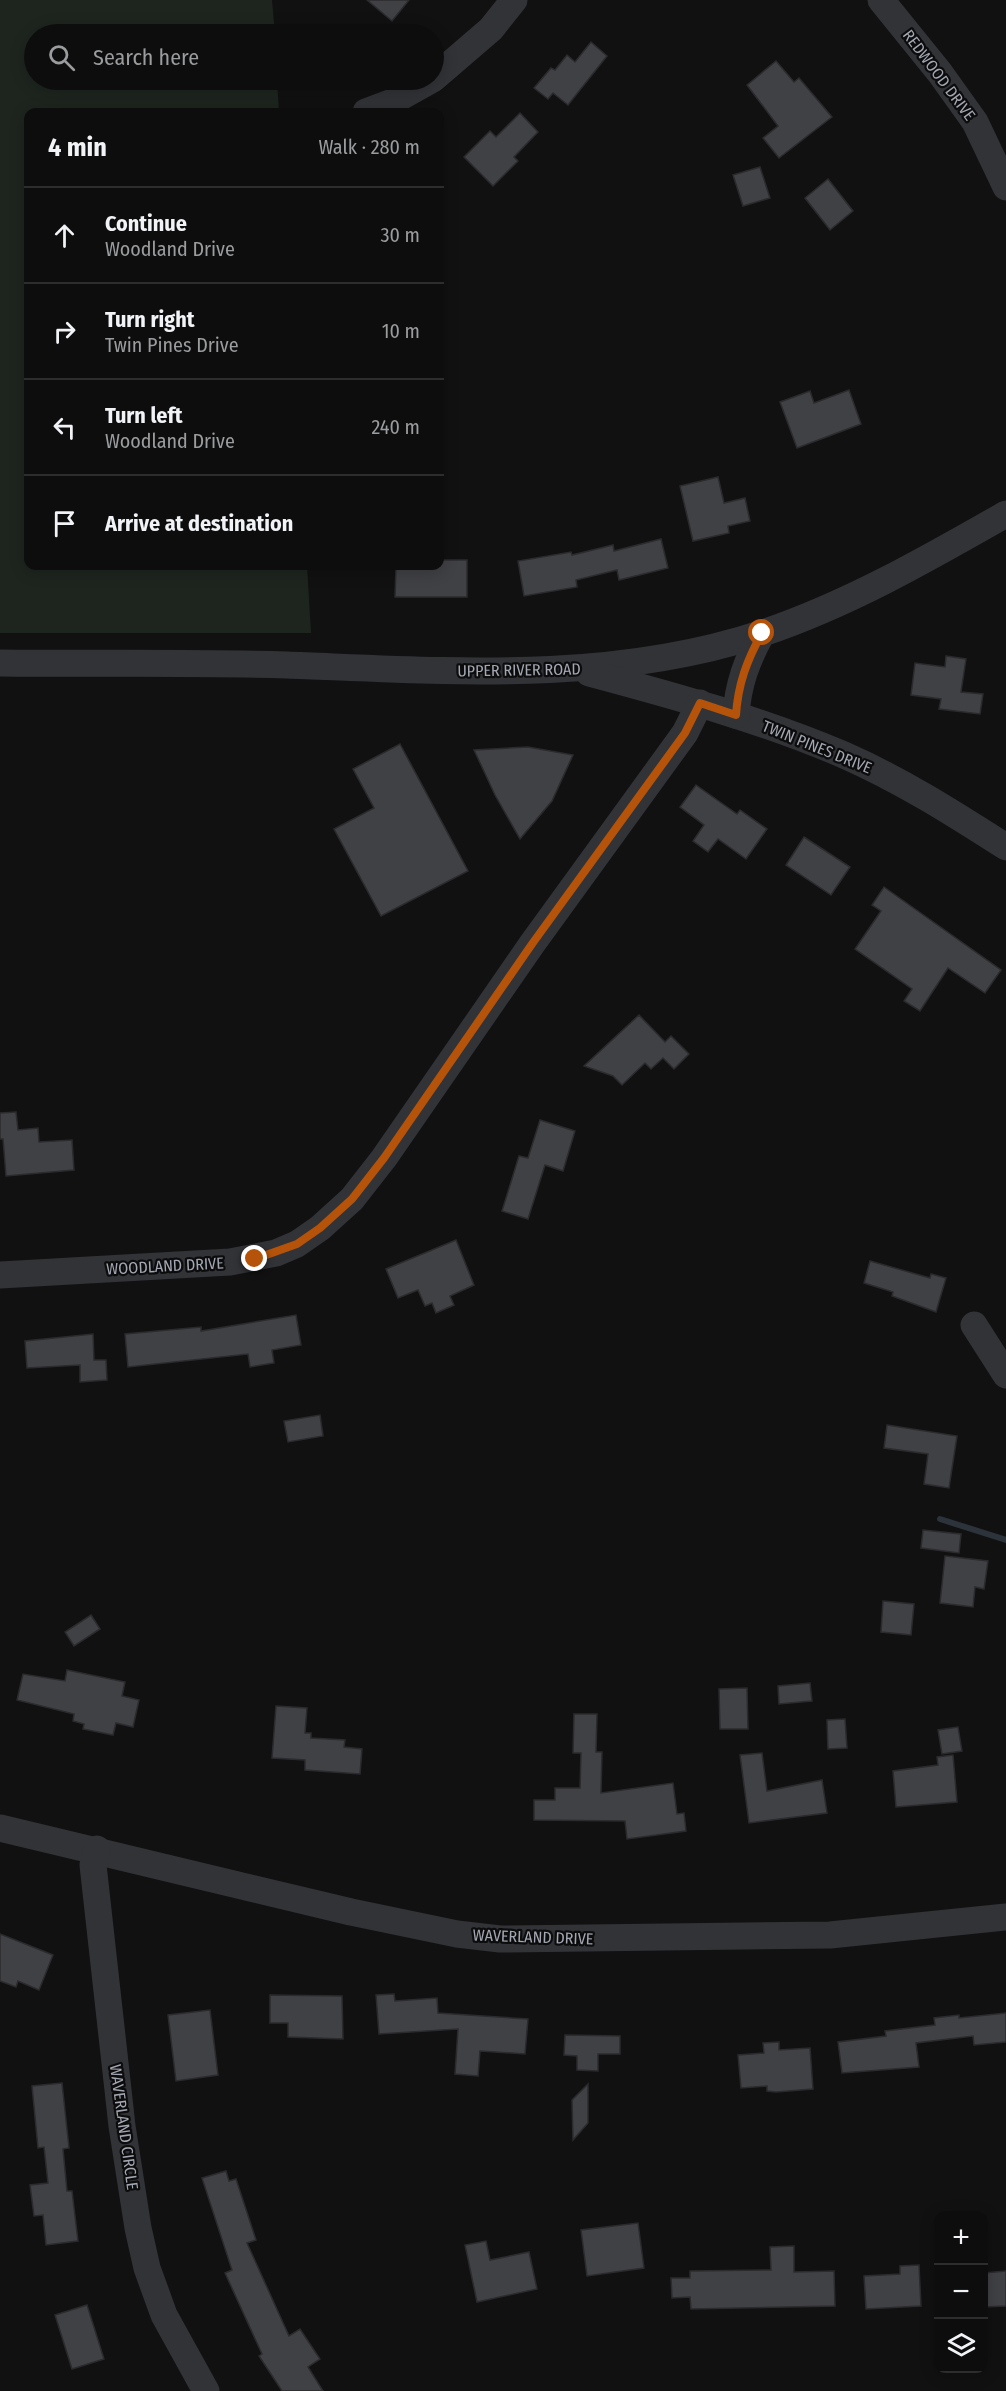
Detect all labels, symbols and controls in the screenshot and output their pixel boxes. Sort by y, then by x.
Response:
search box [24,24,444,90]
street label: REDWOOD DRIVE [899,26,979,124]
icon: search [45,41,78,74]
text: Search here [93,44,199,71]
text: 4 min [48,132,107,163]
text: Walk · 280 m [318,135,420,159]
text: Continue [105,210,187,237]
icon: ahead [48,219,81,252]
text: 30 m [380,223,420,247]
text: Woodland Drive [105,237,235,261]
text: Turn right [105,306,194,333]
icon: right [48,315,81,348]
text: 10 m [382,319,420,343]
text: Twin Pines Drive [105,333,239,357]
text: Turn left [105,402,183,429]
icon: left [48,411,81,444]
text: 240 m [371,415,420,439]
text: Woodland Drive [105,429,235,453]
icon: arrive [48,507,81,540]
text: Arrive at destination [105,510,293,537]
route start [748,619,774,645]
street label: UPPER RIVER ROAD [457,659,581,681]
street label: TWIN PINES DRIVE [760,716,874,778]
route end [241,1245,267,1271]
street label: WOODLAND DRIVE [106,1253,224,1279]
street label: WAVERLAND DRIVE [472,1925,594,1949]
street label: WAVERLAND CIRCLE [106,2063,142,2191]
map controls [934,2211,988,2373]
button: + [934,2211,988,2265]
button: − [934,2265,988,2319]
button: layers [934,2319,988,2373]

